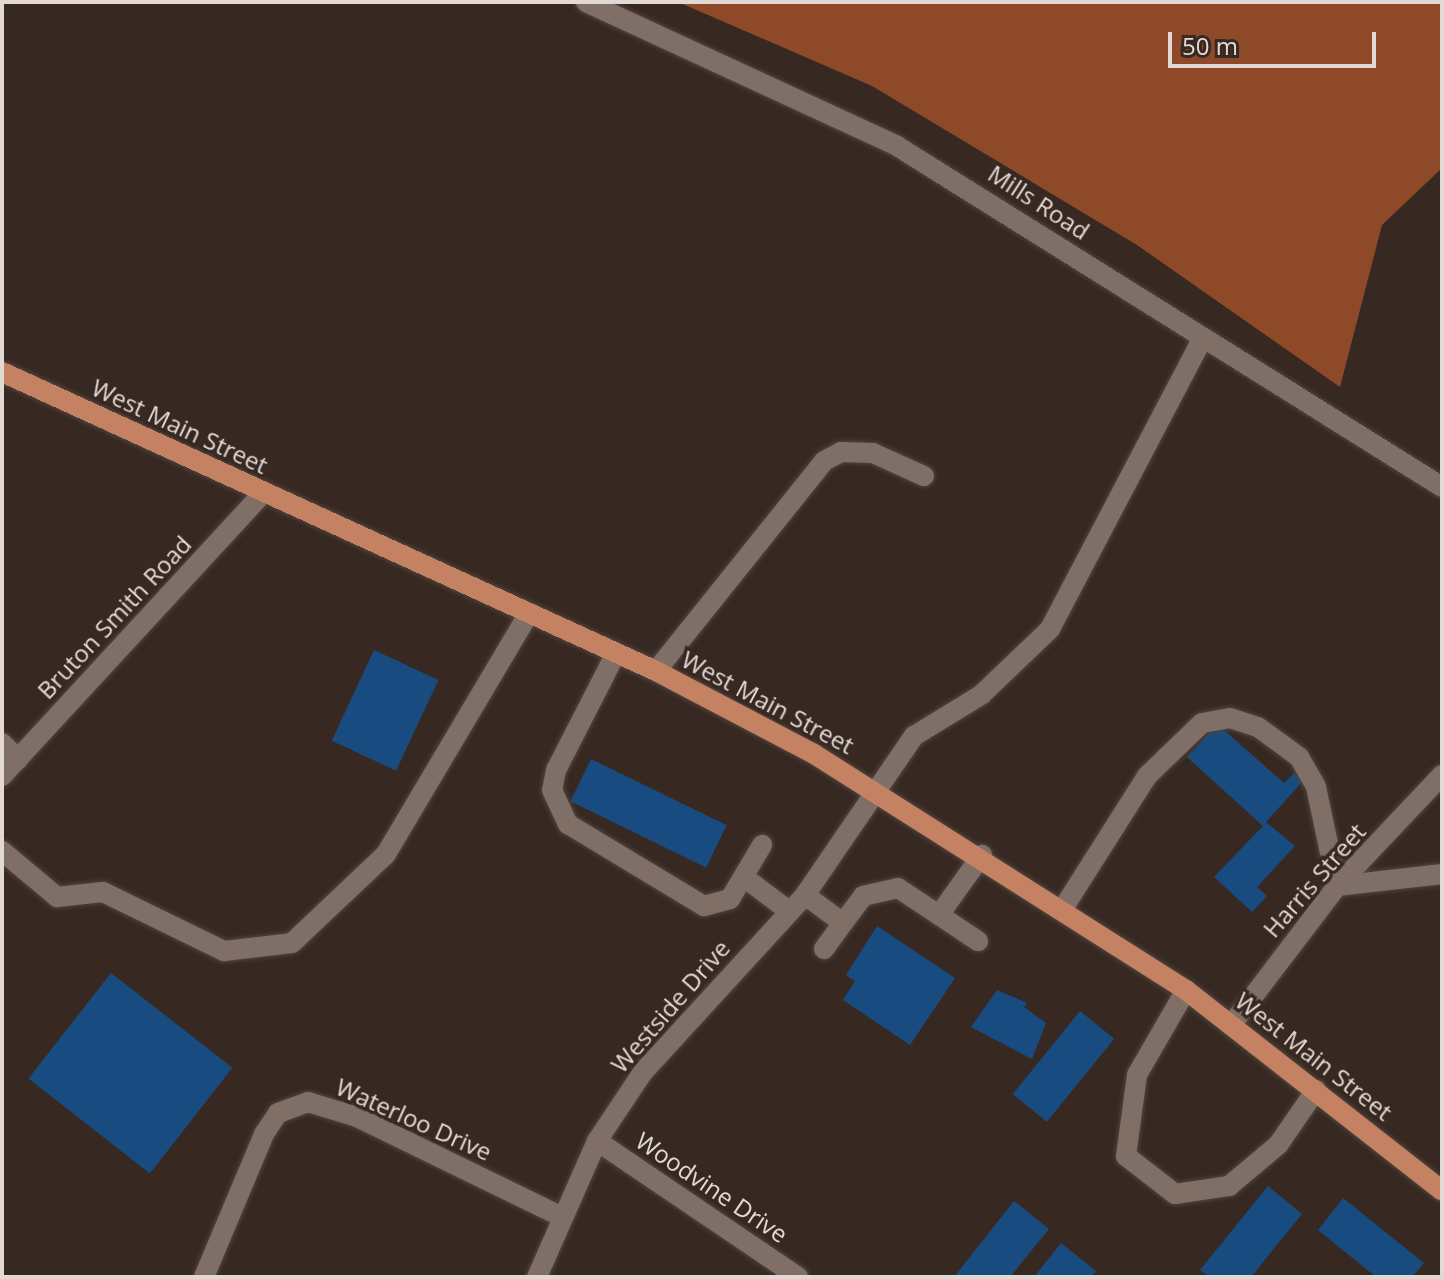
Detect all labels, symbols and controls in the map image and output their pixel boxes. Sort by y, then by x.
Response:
scale bar [1172,16,1380,66]
text: 50 m [1182,29,1238,62]
street label: Mills Road [983,159,1095,245]
street label: West Main Street [87,373,273,479]
street label: Bruton Smith Road [31,530,197,704]
street label: West Main Street [677,644,859,760]
street label: Harris Street [1257,817,1371,943]
street label: Westside Drive [605,934,735,1078]
street label: West Main Street [1230,986,1398,1126]
street label: Waterloo Drive [332,1072,496,1166]
street label: Woodvine Drive [631,1126,793,1248]

